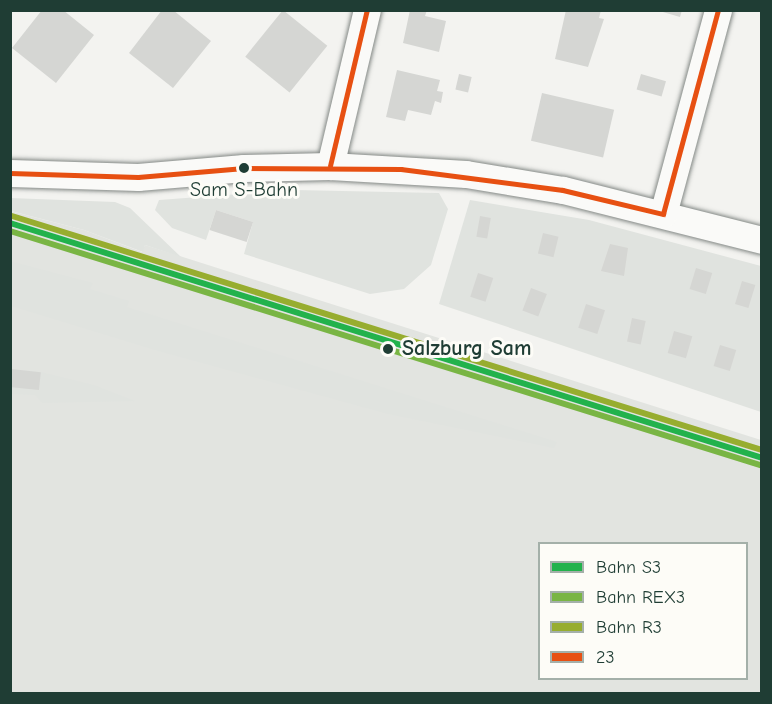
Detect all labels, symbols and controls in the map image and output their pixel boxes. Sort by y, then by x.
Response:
marker: Sam S-Bahn [238,162,250,174]
place label: Sam S-Bahn [190,177,298,201]
place label: Salzburg Sam [402,336,532,362]
marker: Salzburg Sam [379,340,397,358]
legend [538,542,748,680]
text: Bahn S3 [596,557,661,578]
text: Bahn REX3 [596,587,685,608]
text: Bahn R3 [596,617,662,638]
text: 23 [596,647,615,668]

